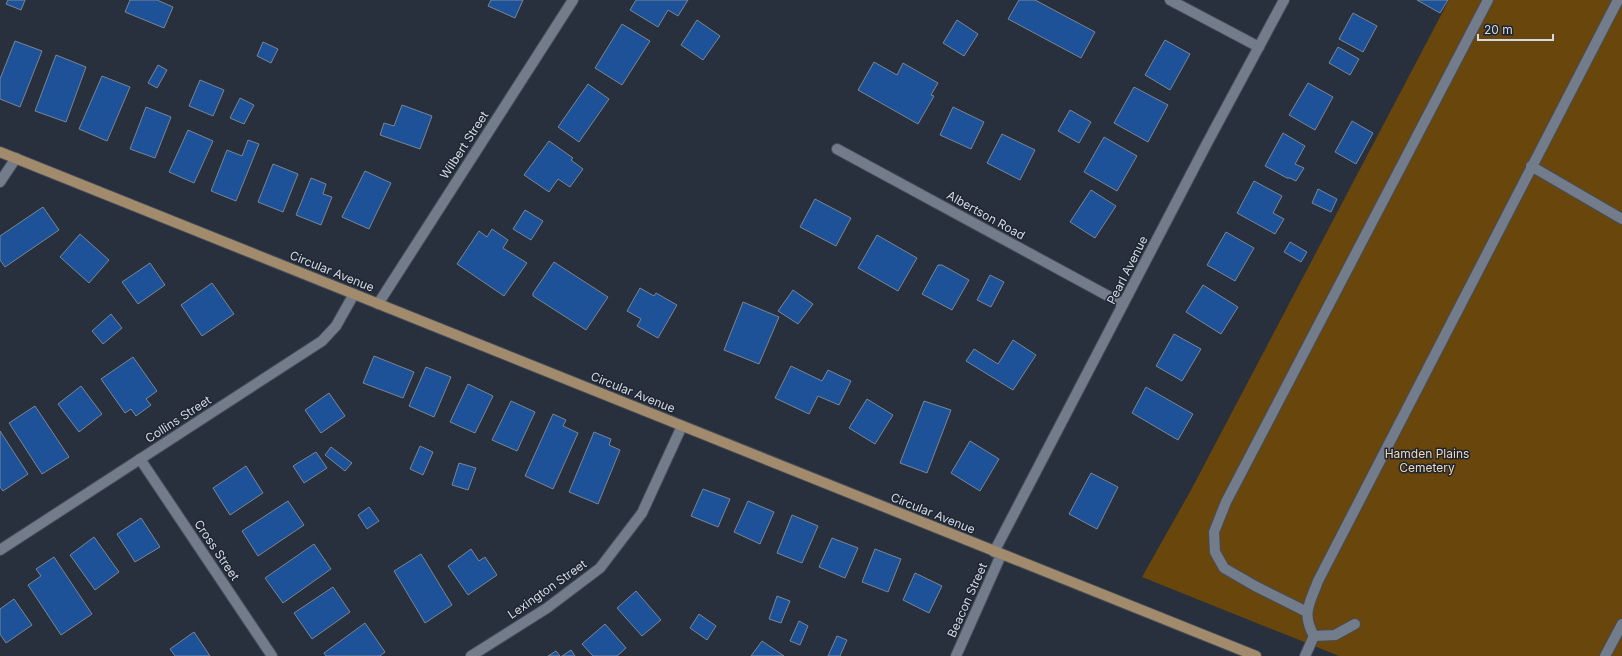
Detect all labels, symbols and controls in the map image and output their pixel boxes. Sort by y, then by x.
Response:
scale bar [1478,16,1553,42]
text: 20 m [1484,22,1513,37]
street label: Wilbert Street [437,108,492,182]
street label: Albertson Road [944,187,1028,243]
street label: Pearl Avenue [1103,233,1151,307]
street label: Circular Avenue [288,247,376,295]
street label: Circular Avenue [589,368,677,416]
street label: Collins Street [142,392,214,446]
park label: Hamden Plains Cemetery [1385,446,1469,475]
street label: Circular Avenue [889,489,977,537]
street label: Cross Street [191,517,243,583]
street label: Lexington Street [505,556,589,622]
street label: Beacon Street [944,560,990,640]

